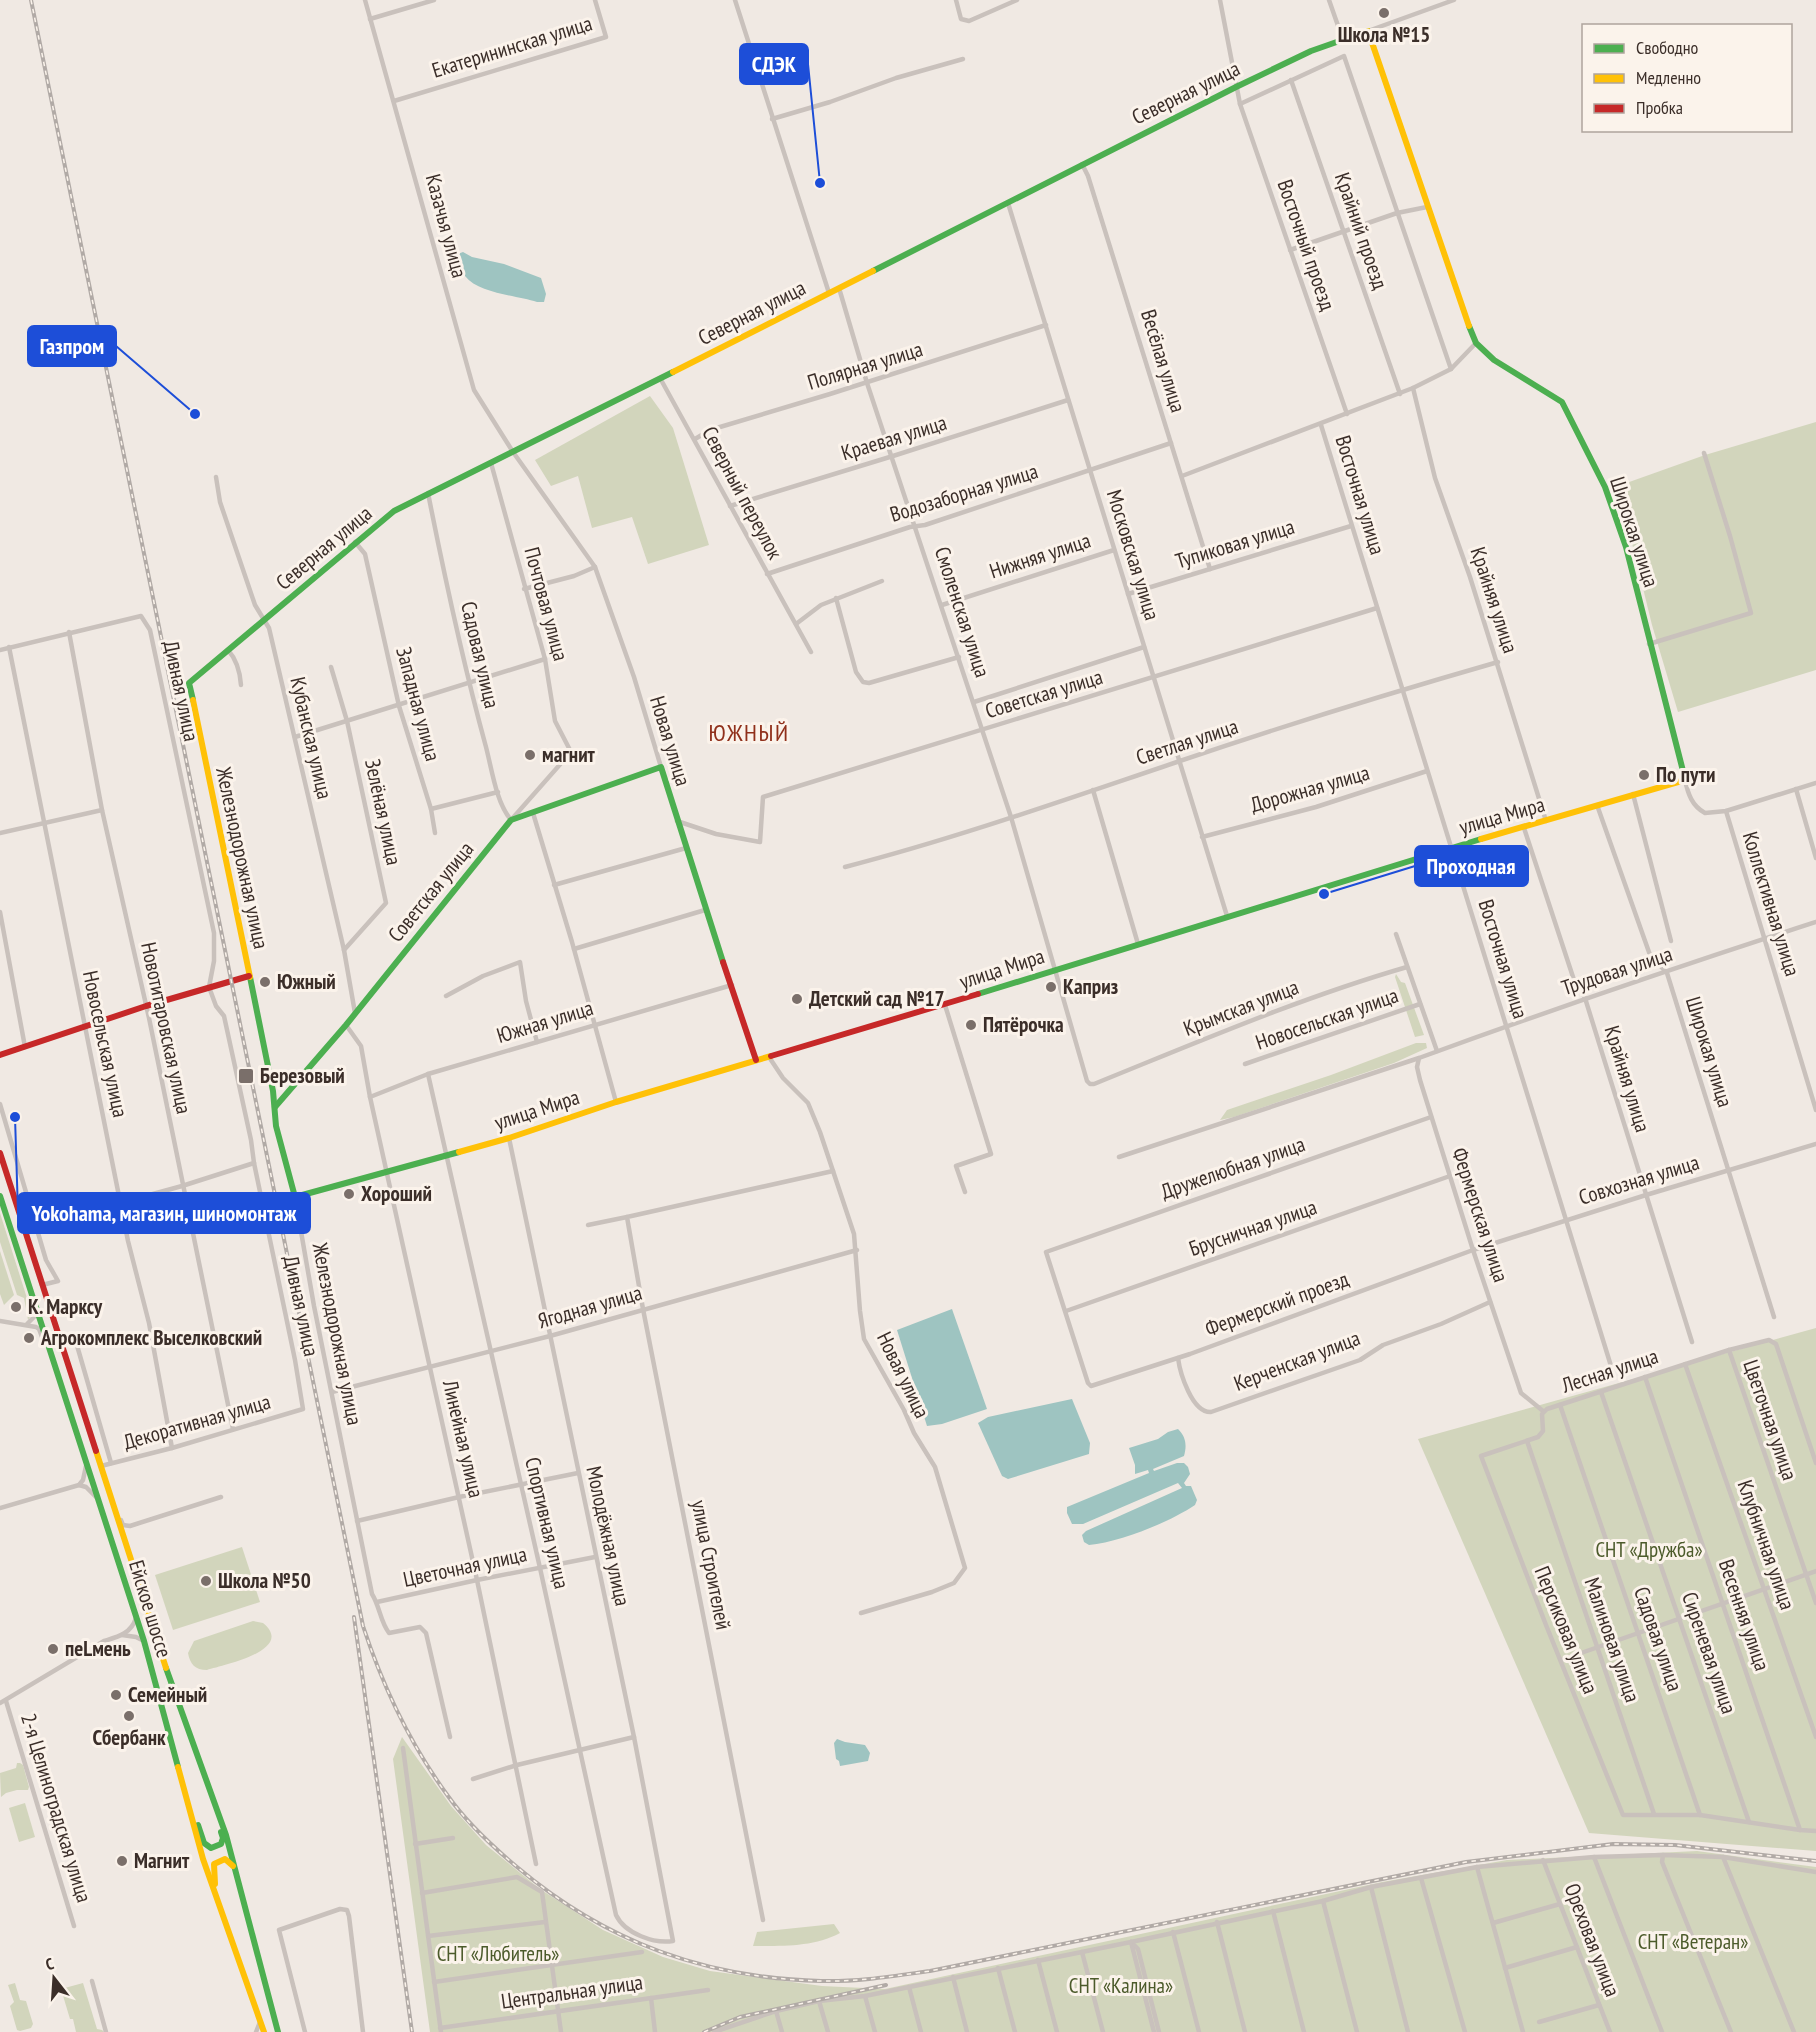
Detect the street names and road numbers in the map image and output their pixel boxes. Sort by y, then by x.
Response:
street label: Екатерининская улица [429,9,595,84]
street label: Северная улица [1127,55,1244,130]
street label: Крайний проезд [1329,169,1394,293]
street label: Казачья улица [420,171,473,281]
street label: Восточный проезд [1271,176,1341,314]
street label: Северная улица [693,274,810,351]
street label: Весёлая улица [1135,306,1192,416]
street label: Полярная улица [804,335,926,396]
street label: Краевая улица [838,409,950,466]
street label: Северный переулок [696,422,789,564]
street label: Восточная улица [1330,432,1391,558]
street label: Водозаборная улица [887,457,1041,528]
street label: Широкая улица [1604,473,1665,590]
street label: Московская улица [1101,486,1166,623]
street label: Северная улица [270,500,377,596]
street label: Тупиковая улица [1172,513,1298,574]
street label: Нижняя улица [986,527,1094,585]
street label: Смоленская улица [929,543,996,680]
street label: Крайняя улица [1465,543,1524,656]
street label: Почтовая улица [518,544,575,664]
street label: Садовая улица [455,599,506,711]
street label: Дивная улица [158,638,205,744]
street label: Западная улица [390,644,447,764]
street label: Советская улица [982,663,1106,724]
street label: Кубанская улица [284,674,339,801]
street label: Новая улица [644,693,697,789]
street label: Светлая улица [1132,712,1241,771]
street label: Зелёная улица [359,756,408,867]
street label: Дорожная улица [1247,759,1372,818]
street label: Железнодорожная улица [210,764,275,951]
street label: улица Мира [1456,790,1548,841]
street label: Коллективная улица [1737,828,1806,979]
street label: Советская улица [382,836,479,947]
street label: Восточная улица [1473,896,1534,1022]
street label: Новотитаровская улица [135,940,198,1116]
street label: Трудовая улица [1558,940,1676,1001]
street label: улица Мира [956,942,1048,995]
street label: Новосельская улица [77,968,134,1120]
street label: Крымская улица [1179,973,1302,1042]
street label: Новосельская улица [1252,981,1402,1056]
street label: Широкая улица [1680,993,1739,1110]
street label: Южная улица [493,994,596,1049]
street label: Крайняя улица [1599,1022,1656,1135]
street label: улица Мира [491,1083,583,1136]
street label: Дружелюбная улица [1157,1130,1308,1205]
street label: Фермерская улица [1446,1144,1515,1285]
street label: Совхозная улица [1575,1148,1702,1211]
street label: Брусничная улица [1185,1193,1320,1262]
street label: Железнодорожная улица [306,1240,368,1427]
street label: Дивная улица [278,1253,325,1359]
street label: Фермерский проезд [1201,1265,1352,1342]
street label: Ягодная улица [535,1279,645,1334]
street label: Керченская улица [1230,1324,1364,1397]
street label: Новая улица [871,1327,936,1422]
street label: Лесная улица [1557,1342,1661,1399]
street label: Цветочная улица [1737,1356,1804,1484]
street label: Линейная улица [437,1376,490,1500]
street label: Декоративная улица [120,1388,274,1455]
street label: Спортивная улица [519,1455,576,1591]
street label: Молодёжная улица [581,1464,636,1608]
street label: Клубничная улица [1732,1476,1801,1613]
street label: улица Строителей [686,1498,737,1632]
street label: Цветочная улица [401,1540,529,1593]
street label: Весенняя улица [1713,1556,1776,1674]
street label: Ейское шоссе [123,1557,178,1661]
street label: Персиковая улица [1529,1562,1604,1697]
street label: Малиновая улица [1579,1574,1646,1706]
street label: Садовая улица [1628,1583,1689,1695]
street label: Сиреневая улица [1676,1588,1743,1717]
street label: 2-я Целиноградская улица [15,1710,98,1906]
street label: Ореховая улица [1559,1880,1626,2000]
street label: Центральная улица [499,1968,645,2015]

